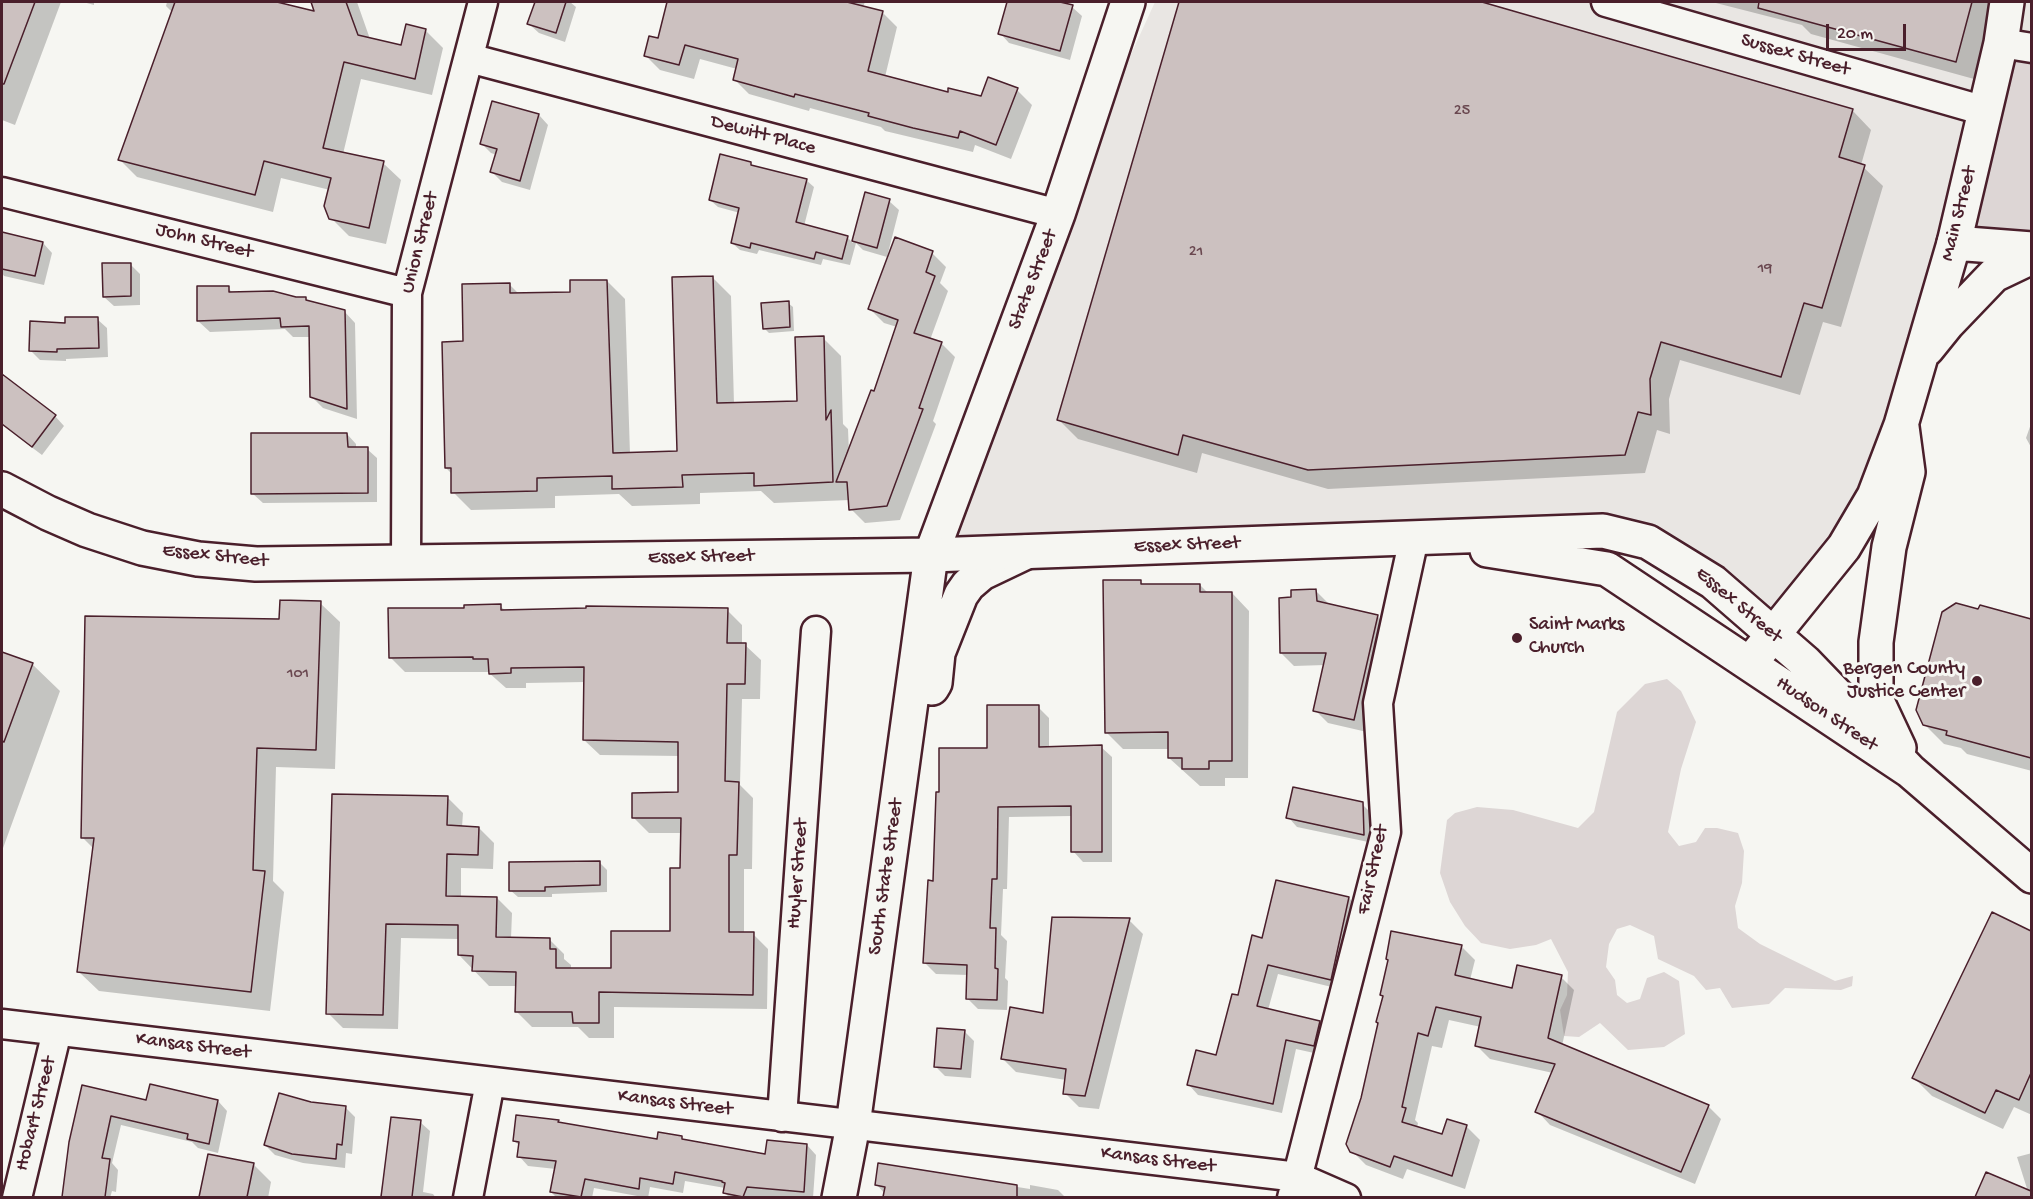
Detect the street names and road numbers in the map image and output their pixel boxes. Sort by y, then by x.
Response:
street label: Sussex Street [1738,29,1852,83]
street label: Dewitt Place [708,110,818,162]
street label: Main Street [1937,164,1983,264]
street label: Union Street [397,190,445,296]
street label: John Street [153,218,255,266]
street label: State Street [1004,227,1064,333]
street label: Essex Street [1134,532,1240,560]
street label: Essex Street [161,540,269,574]
street label: Essex Street [648,545,754,571]
street label: Essex Street [1690,563,1786,649]
street label: Hudson Street [1770,672,1882,758]
street label: South State Street [864,797,910,957]
street label: Huyler Street [783,818,815,930]
street label: Fair Street [1353,823,1395,917]
street label: Kansas Street [134,1028,252,1066]
street label: Hobart Street [11,1054,63,1174]
street label: Kansas Street [616,1085,734,1123]
street label: Kansas Street [1099,1142,1217,1180]

